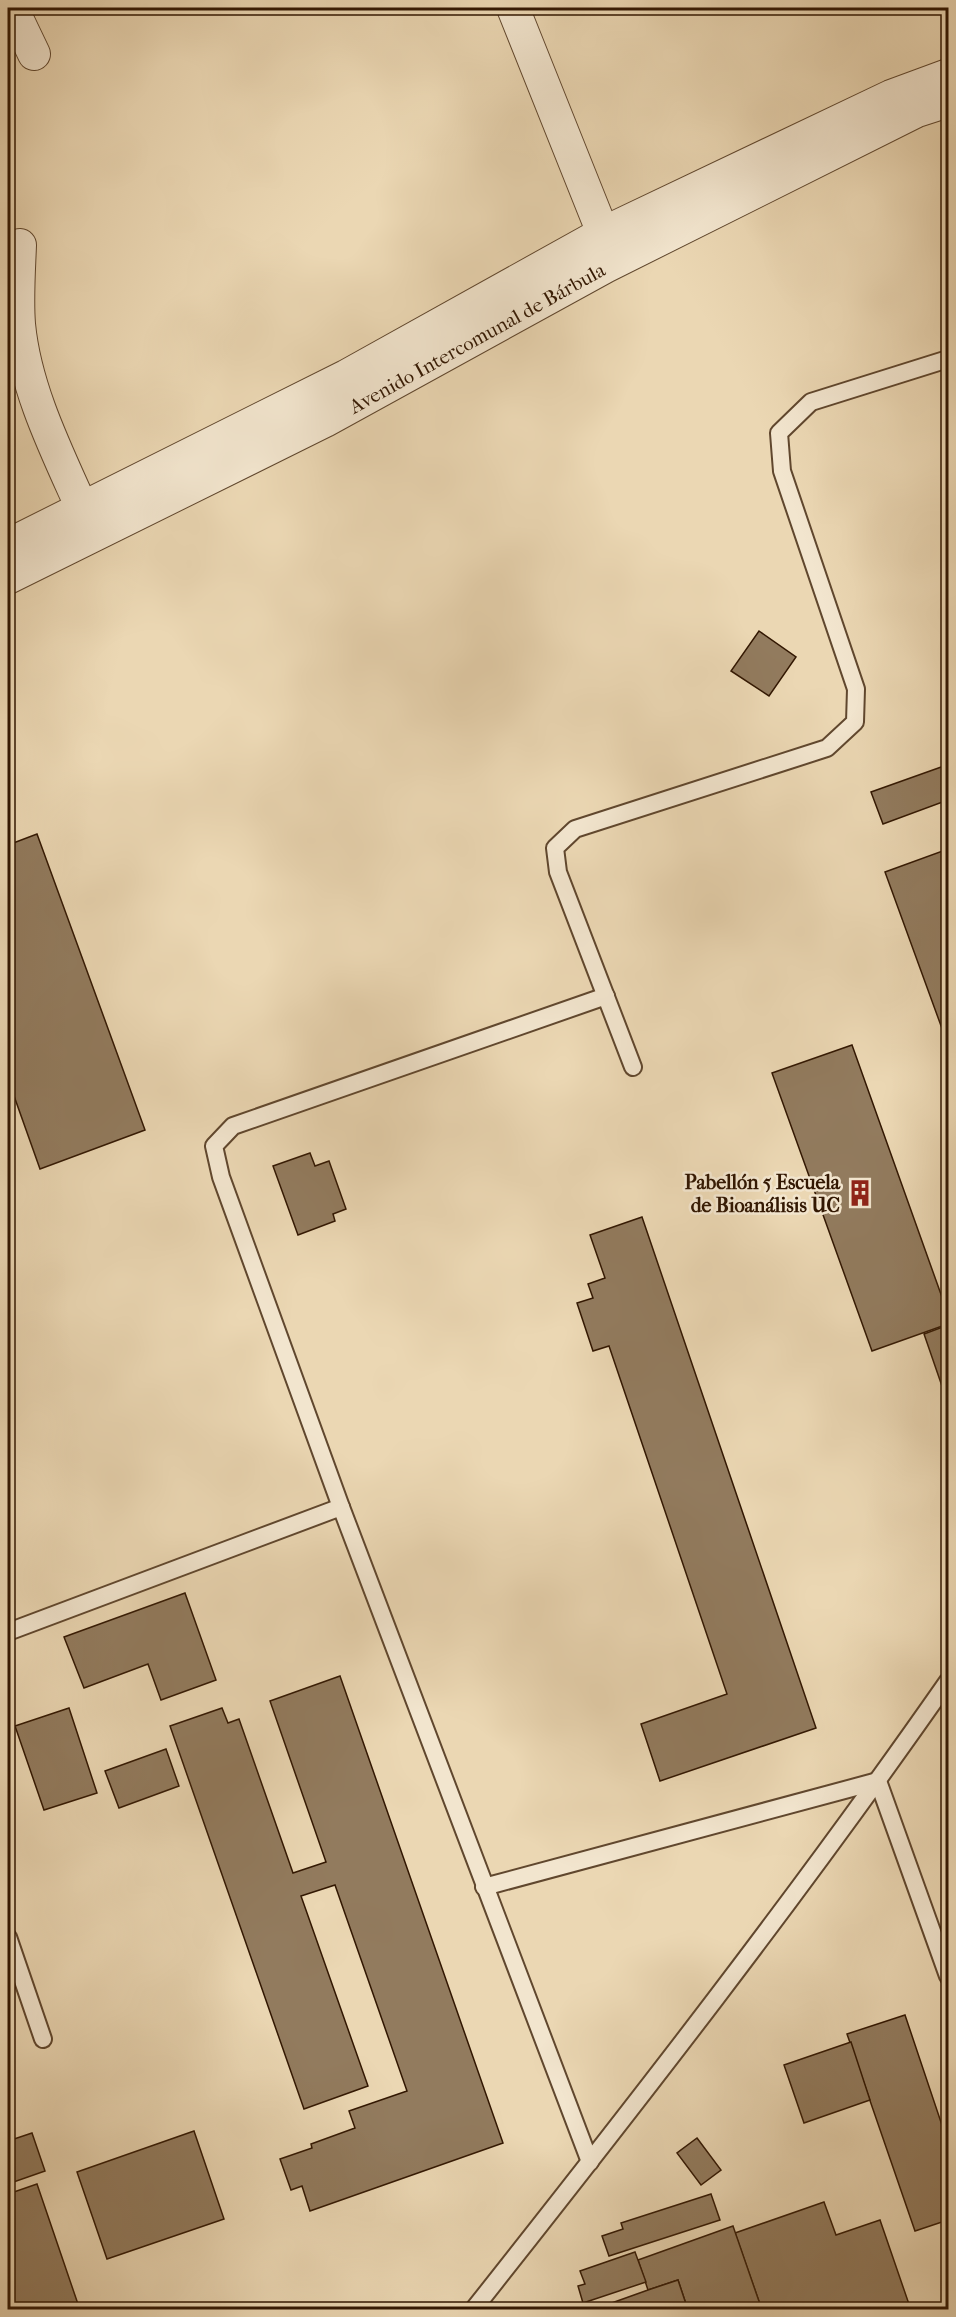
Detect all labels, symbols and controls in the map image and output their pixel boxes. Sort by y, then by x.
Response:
street label: Avenido Intercomunal de Bárbula [344,258,610,419]
place label: Pabellón 5 Escuela de Bioanálisis UC [685,1171,841,1217]
building icon: Pabellón 5 Escuela de Bioanálisis UC [845,1178,875,1208]

